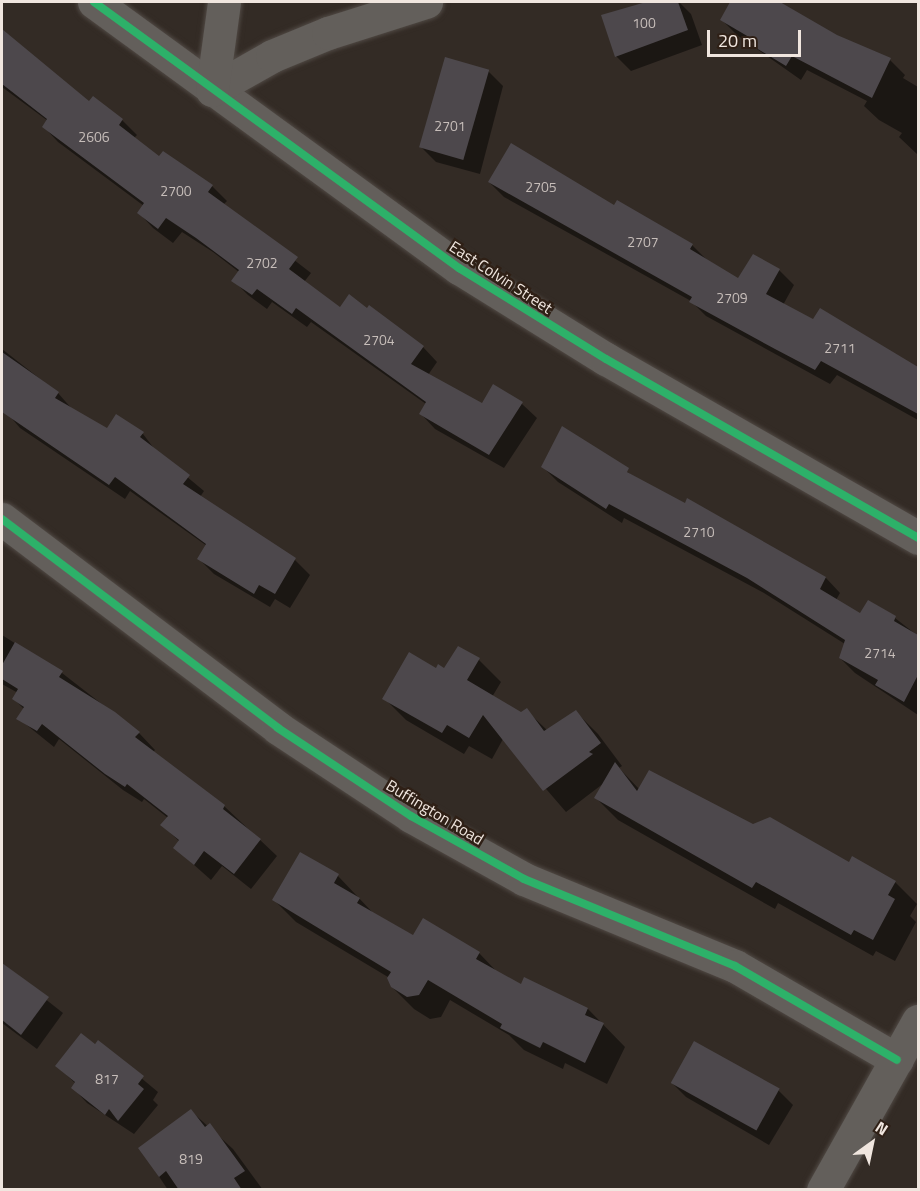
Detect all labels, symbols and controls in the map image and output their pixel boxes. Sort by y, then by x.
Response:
house number: 100 [632,15,656,31]
scale bar [710,18,804,56]
text: 20 m [718,27,757,54]
house number: 2701 [434,118,466,134]
house number: 2606 [78,129,110,145]
house number: 2705 [525,179,557,195]
house number: 2700 [160,183,192,199]
house number: 2707 [627,234,659,250]
street label: East Colvin Street [446,237,556,317]
house number: 2702 [246,255,278,271]
house number: 2709 [716,290,748,306]
house number: 2704 [363,332,395,348]
house number: 2711 [824,340,856,356]
house number: 2710 [683,524,715,540]
house number: 2714 [864,645,896,661]
street label: Buffington Road [383,775,487,849]
house number: 817 [95,1071,119,1087]
north arrow [842,1113,902,1173]
text: N [871,1115,893,1141]
house number: 819 [179,1151,203,1167]

